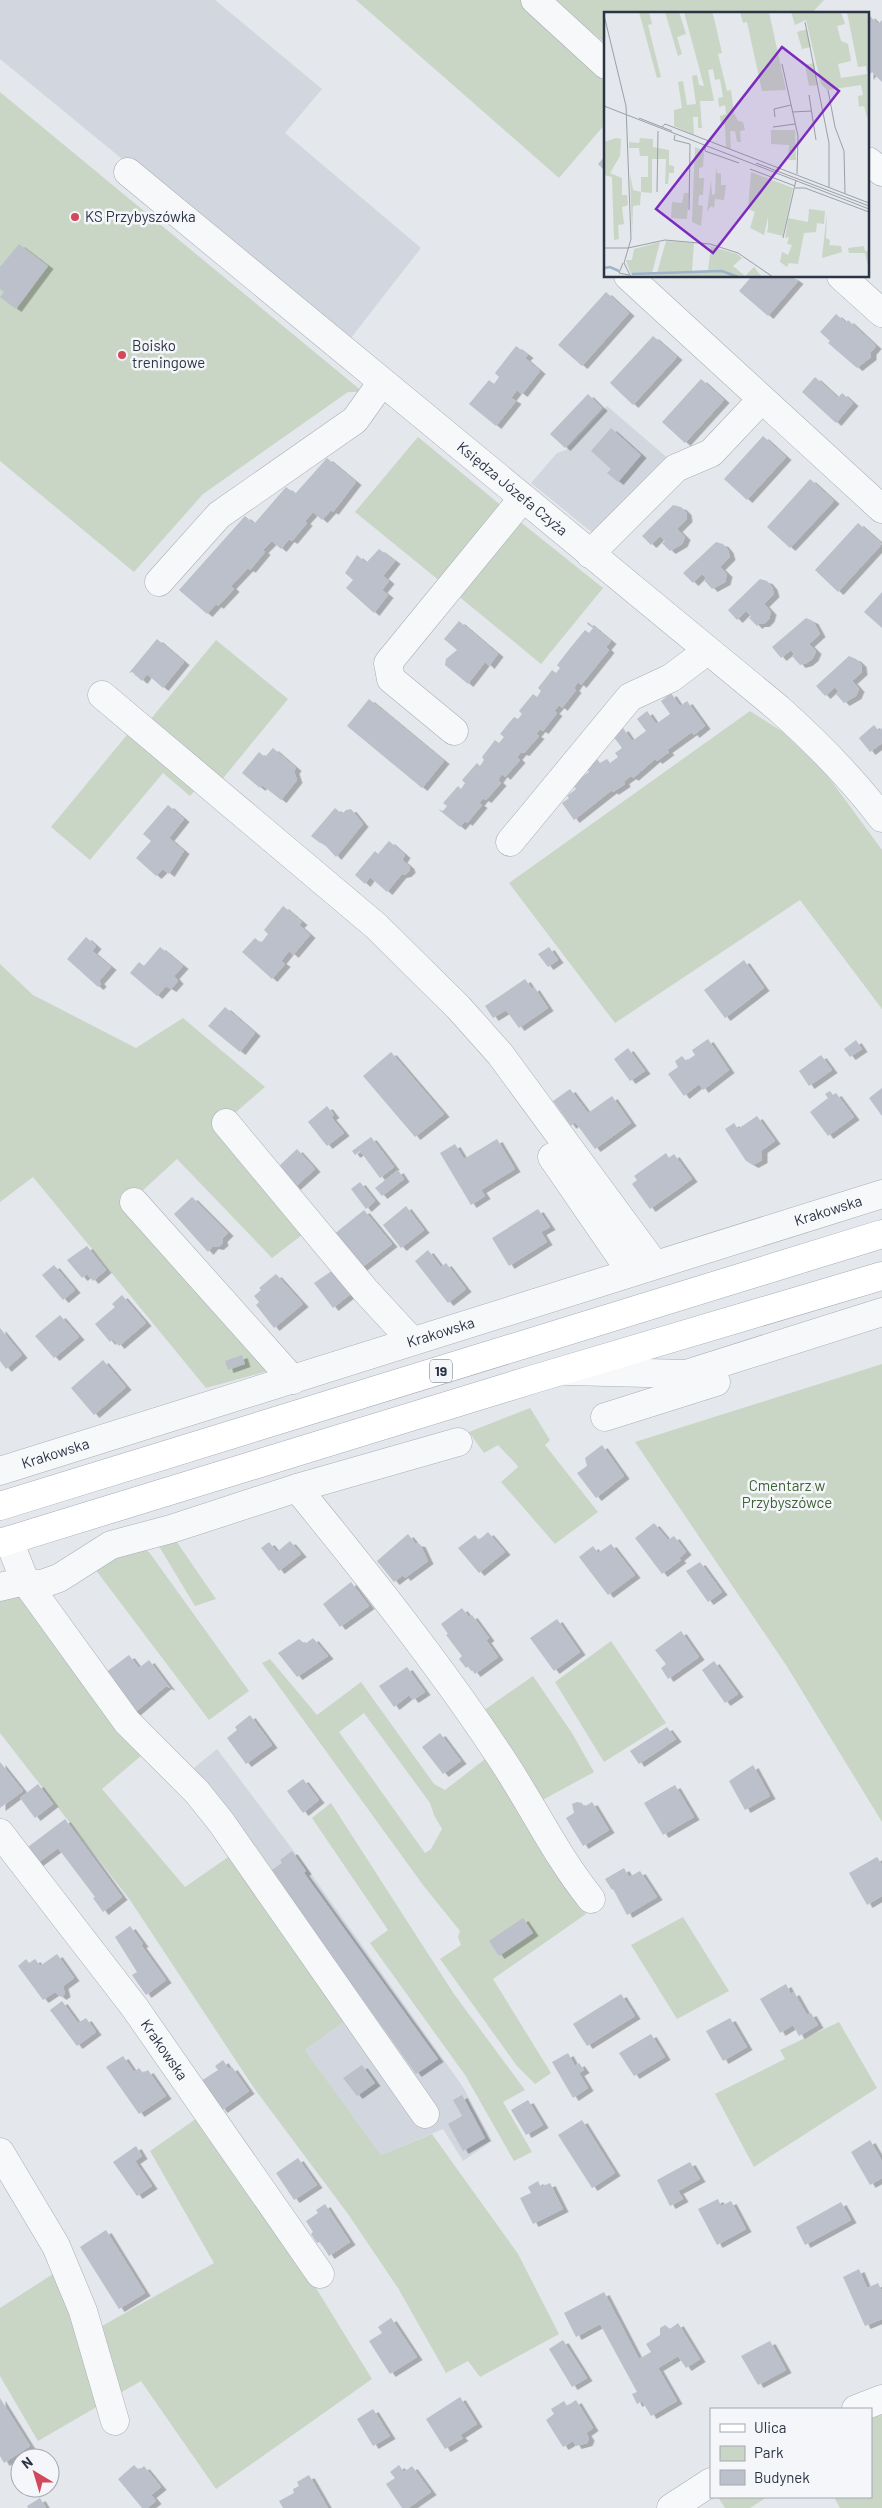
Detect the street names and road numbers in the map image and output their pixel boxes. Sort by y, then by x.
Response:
street label: Księdza Józefa Czyża [454,437,572,539]
street label: Krakowska [792,1191,864,1229]
street label: Krakowska [404,1313,477,1351]
road number: 19 [430,1360,452,1382]
street label: Krakowska [19,1434,91,1472]
street label: Krakowska [138,2015,192,2083]

